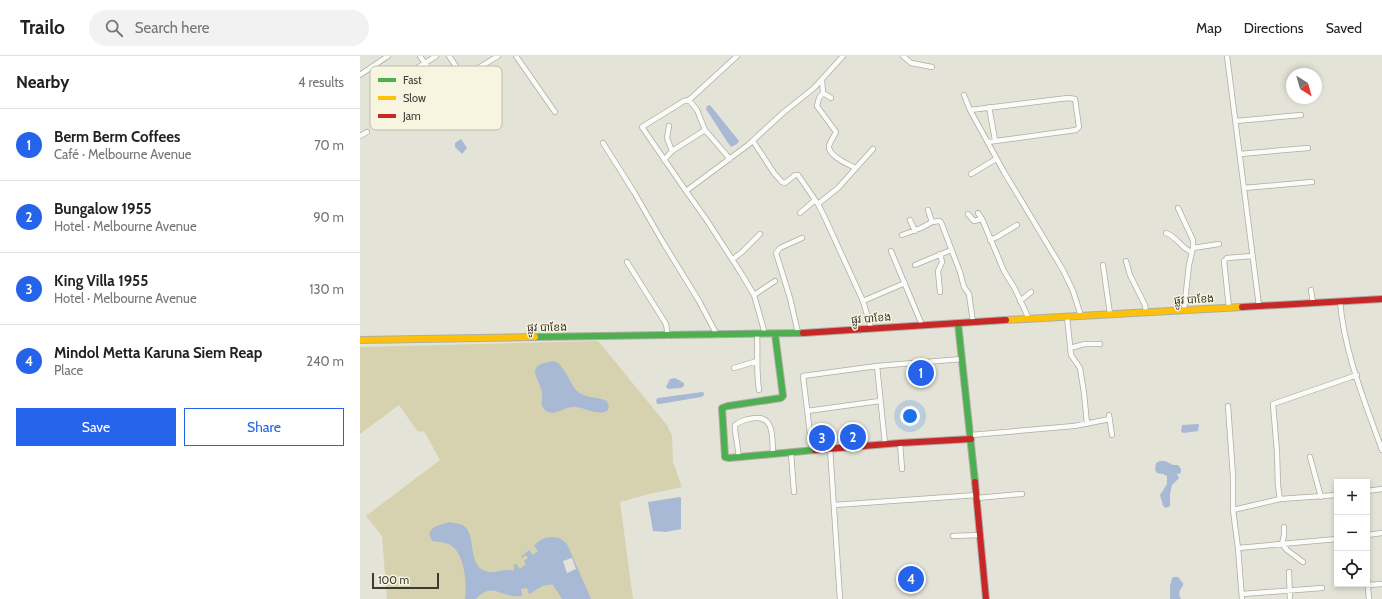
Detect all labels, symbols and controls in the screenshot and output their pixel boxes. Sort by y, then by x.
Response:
search box [89,10,369,46]
text: Trailo [20,16,65,39]
icon: search [103,17,125,39]
text: Search here [135,19,209,37]
text: Map [1196,19,1222,37]
text: Directions [1244,19,1304,37]
text: Saved [1326,19,1362,37]
legend [370,66,502,130]
north arrow [1286,68,1322,104]
text: Nearby [16,72,69,92]
text: Fast [403,73,422,87]
text: 4 results [298,74,344,90]
text: Slow [403,91,426,105]
text: Jam [402,109,421,123]
text: Berm Berm Coffees [54,128,180,146]
text: 1 [27,137,31,153]
text: 70 m [314,137,344,153]
text: Café · Melbourne Avenue [54,146,191,162]
text: Bungalow 1955 [54,200,152,218]
text: 2 [26,209,32,225]
text: 90 m [313,209,344,225]
text: Hotel · Melbourne Avenue [54,218,197,234]
text: King Villa 1955 [54,272,148,290]
text: 3 [25,281,33,297]
text: 130 m [309,281,344,297]
text: Hotel · Melbourne Avenue [54,290,197,306]
street label: ផ្លូវ បាខែង [1173,291,1215,310]
street label: ផ្លូវ បាខែង [850,310,892,330]
street label: ផ្លូវ បាខែង [527,320,567,338]
text: Mindol Metta Karuna Siem Reap [54,344,262,362]
text: 4 [25,353,33,369]
text: 240 m [306,353,344,369]
pin: 1 [908,358,934,388]
text: Place [54,362,83,378]
your location [900,406,920,426]
button: Save [16,408,176,446]
button: Share [184,408,344,446]
pin: 2 [840,422,866,452]
pin: 3 [809,423,835,453]
map controls [1334,479,1370,587]
button: + [1334,479,1370,515]
button: − [1334,515,1370,551]
button: locate [1334,551,1370,587]
pin: 4 [898,564,924,594]
scale bar [372,571,439,590]
text: 100 m [378,573,409,587]

